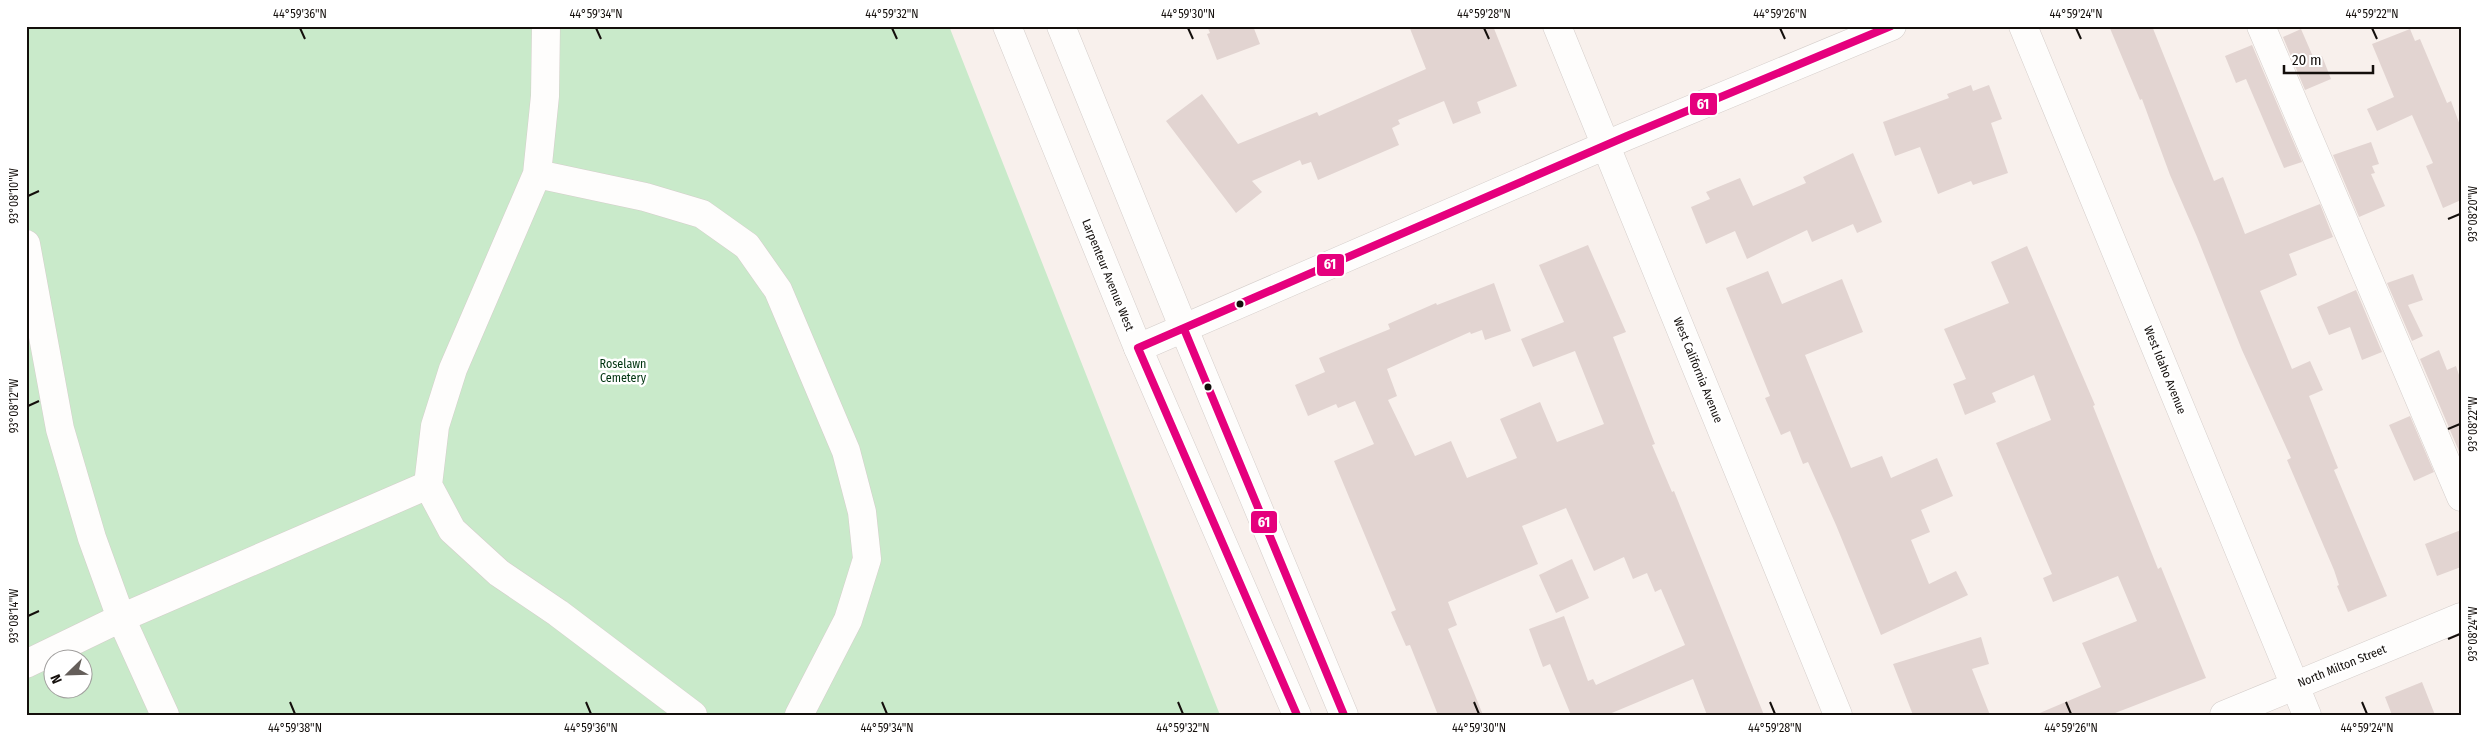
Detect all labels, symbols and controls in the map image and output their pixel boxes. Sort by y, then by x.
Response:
text: 44°59'36"N [273,7,327,21]
text: 44°59'34"N [569,7,623,21]
text: 44°59'32"N [865,7,919,21]
text: 44°59'30"N [1161,7,1215,21]
text: 44°59'28"N [1457,7,1511,21]
text: 44°59'26"N [1753,7,1807,21]
text: 44°59'24"N [2050,7,2102,21]
text: 44°59'22"N [2345,7,2399,21]
scale bar [2284,42,2373,74]
text: 20 m [2292,51,2322,69]
line badge: 61 [1689,92,1718,116]
text: 61 [1697,96,1709,113]
text: 93°08'10"W [7,168,21,224]
text: 93°08'20"W [2466,186,2480,242]
street label: Larpenteur Avenue West [1079,217,1137,333]
line badge: 61 [1316,253,1345,277]
text: 61 [1324,256,1336,273]
unlabelled marker [1235,299,1245,309]
street label: West California Avenue [1670,315,1726,425]
street label: West Idaho Avenue [2141,324,2189,416]
park label: Roselawn Cemetery [600,357,647,385]
text: 93°08'12"W [7,379,21,433]
unlabelled marker [1203,382,1213,392]
text: 93°08'22"W [2466,396,2480,452]
line badge: 61 [1250,510,1278,534]
text: 61 [1258,514,1270,531]
text: 93°08'14"W [7,589,21,643]
text: 93°08'24"W [2466,607,2480,661]
street label: North Milton Street [2296,642,2388,690]
north arrow [42,648,92,698]
text: N [47,672,66,686]
text: 44°59'38"N [268,721,322,735]
text: 44°59'36"N [564,721,618,735]
text: 44°59'34"N [860,721,914,735]
text: 44°59'32"N [1156,721,1210,735]
text: 44°59'30"N [1452,721,1506,735]
text: 44°59'28"N [1748,721,1802,735]
text: 44°59'26"N [2044,721,2098,735]
text: 44°59'24"N [2341,721,2393,735]

